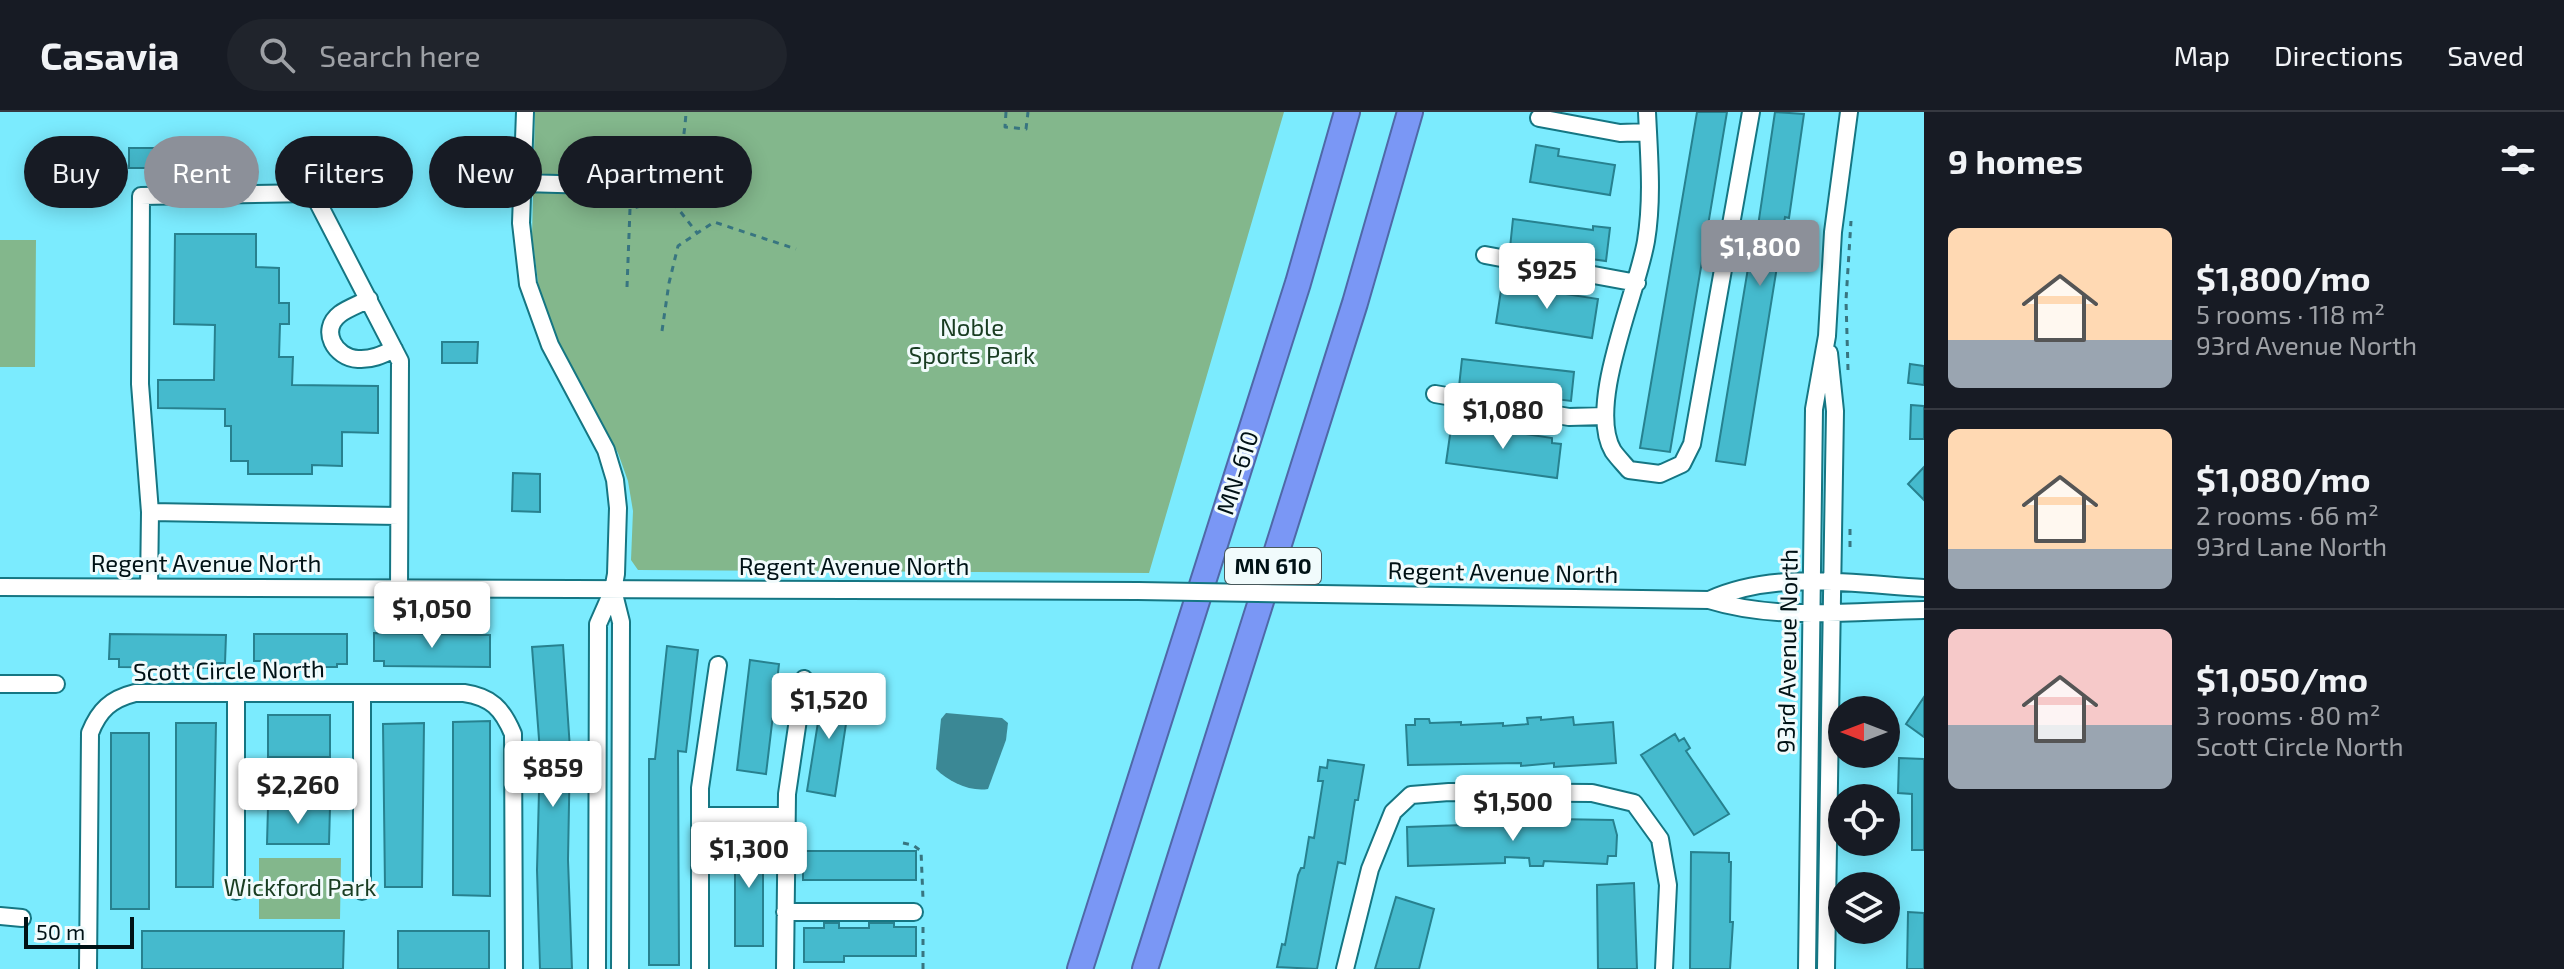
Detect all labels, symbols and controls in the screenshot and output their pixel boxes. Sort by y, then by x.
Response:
search box [227,19,787,91]
text: Casavia [40,32,179,78]
icon: search [255,33,299,77]
text: Search here [319,37,481,73]
text: Map [2174,38,2230,72]
text: Directions [2274,38,2403,72]
text: Saved [2447,38,2524,72]
chip: Buy [24,136,128,208]
chip: Rent [144,136,259,208]
chip: Filters [275,136,413,208]
chip: New [429,136,542,208]
chip: Apartment [558,136,752,208]
icon: filters [2496,138,2540,182]
text: 9 homes [1948,140,2083,181]
pin: $1,800 [1695,220,1825,288]
text: $1,800 [1719,230,1801,261]
pin: $925 [1500,243,1594,311]
text: $925 [1517,253,1577,284]
text: $1,800/mo [2196,257,2370,298]
icon: home [2012,260,2108,356]
text: 5 rooms · 118 m² [2196,298,2385,329]
park label: Noble Sports Park [909,312,1035,369]
text: 93rd Avenue North [2196,329,2417,360]
pin: $1,080 [1438,383,1568,451]
text: $1,080 [1462,393,1544,424]
street label: MN-610 [1209,427,1264,518]
text: $1,080/mo [2196,458,2370,499]
icon: home [2012,461,2108,557]
text: 2 rooms · 66 m² [2196,499,2379,530]
text: 93rd Lane North [2196,530,2387,561]
street label: Regent Avenue North [91,548,321,577]
road number: MN 610 [1225,548,1321,584]
street label: 93rd Avenue North [1770,549,1803,753]
street label: Regent Avenue North [739,551,969,580]
street label: Regent Avenue North [1387,555,1619,588]
pin: $1,050 [367,582,497,650]
text: $1,050 [392,592,472,623]
street label: Scott Circle North [133,653,325,686]
text: $1,050/mo [2196,658,2368,699]
icon: home [2012,661,2108,757]
pin: $1,520 [764,673,894,741]
text: $1,520 [790,683,868,714]
north arrow [1828,696,1900,768]
map controls [1828,696,1900,944]
text: 3 rooms · 80 m² [2196,699,2380,730]
text: Scott Circle North [2196,730,2404,761]
pin: $859 [506,741,600,809]
text: $859 [523,751,583,782]
pin: $2,260 [233,758,363,826]
text: $2,260 [256,768,340,799]
pin: $1,500 [1448,775,1578,843]
button: locate [1828,784,1900,856]
text: $1,500 [1473,785,1553,816]
pin: $1,300 [684,822,814,890]
text: $1,300 [709,832,789,863]
park label: Wickford Park [224,872,376,901]
button: layers [1828,872,1900,944]
scale bar [24,913,134,949]
text: 50 m [36,918,85,944]

